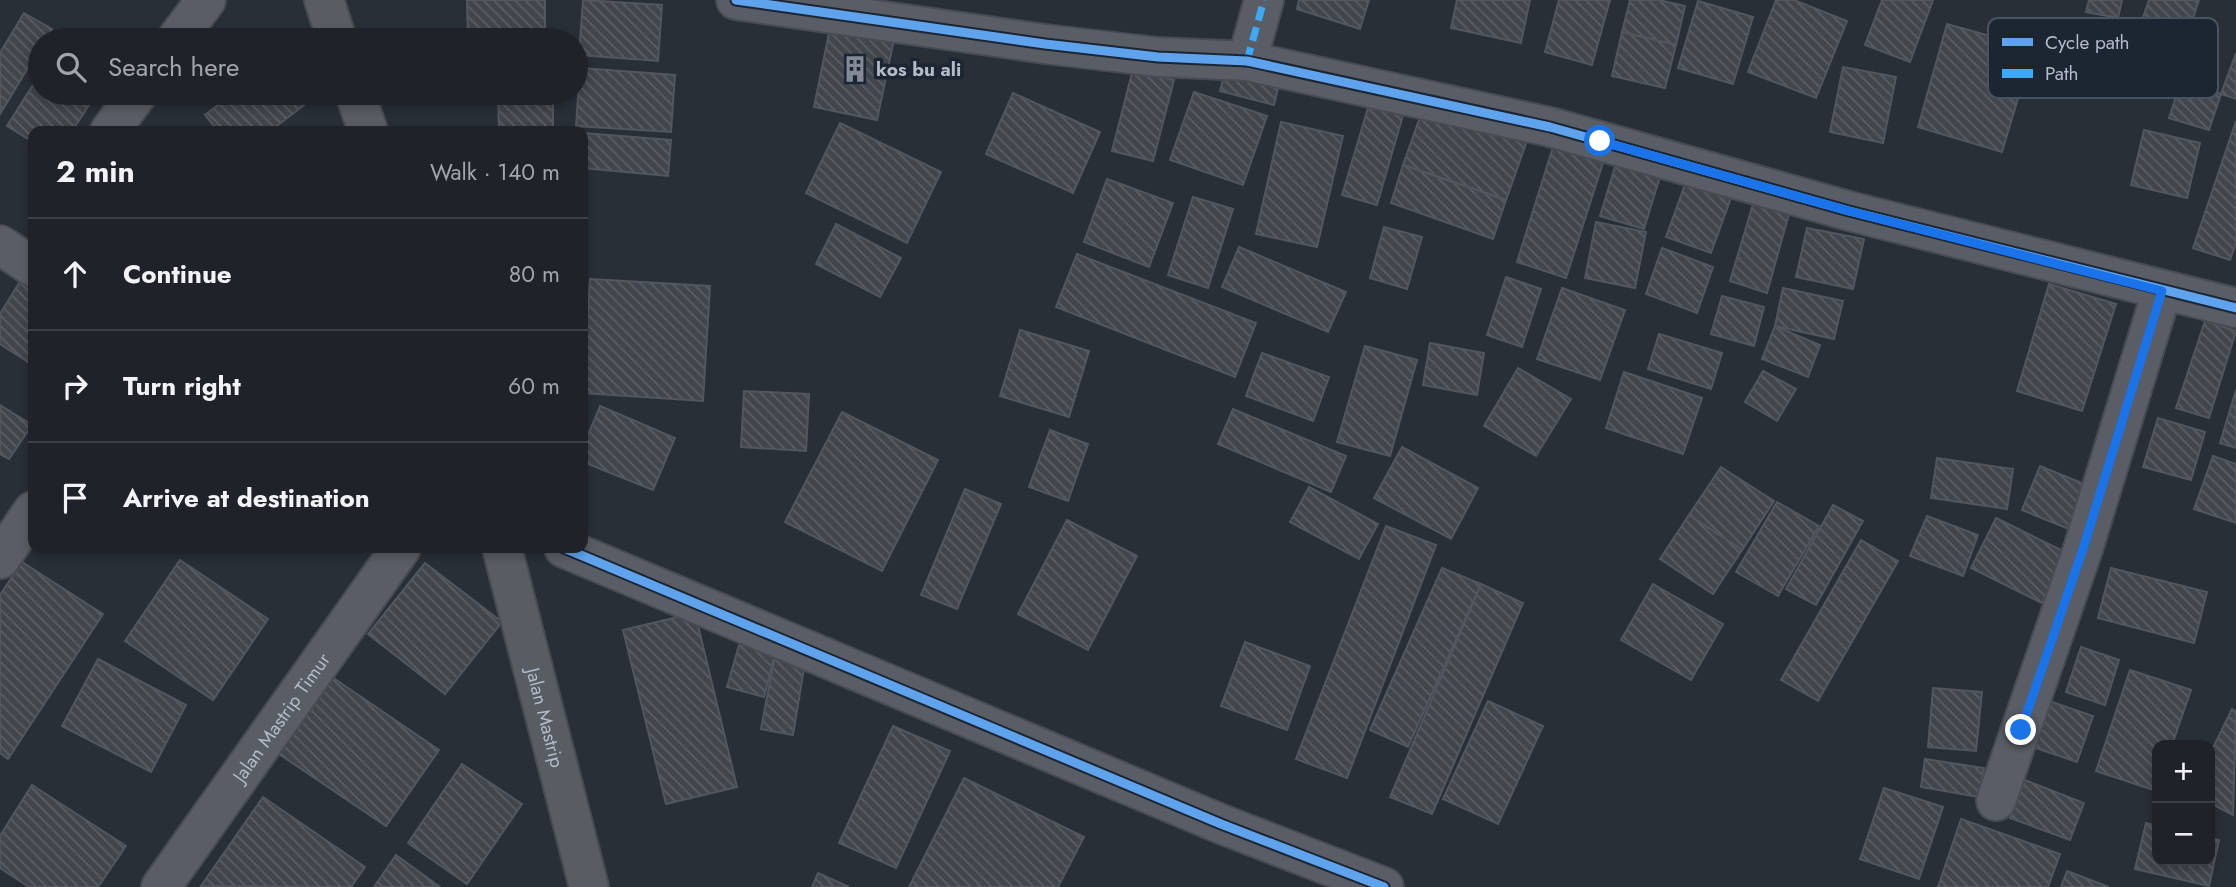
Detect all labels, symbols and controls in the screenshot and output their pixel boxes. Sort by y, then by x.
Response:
legend [1988,18,2218,98]
search box [28,28,588,105]
text: Cycle path [2045,29,2130,56]
icon: search [52,48,90,86]
text: Search here [108,48,240,86]
building icon: kos bu ali [840,54,870,84]
place label: kos bu ali [876,56,961,83]
text: Path [2045,60,2079,87]
route start [1584,125,1615,156]
text: 2 min [56,150,135,193]
text: Walk · 140 m [430,155,560,189]
icon: ahead [56,255,94,293]
text: Continue [123,255,232,293]
text: 80 m [509,257,560,291]
icon: right [56,367,94,405]
text: Turn right [123,367,241,405]
text: 60 m [508,369,560,403]
icon: arrive [56,479,94,517]
text: Arrive at destination [123,479,370,517]
street label: Jalan Mastrip Timur [224,647,337,790]
street label: Jalan Mastrip [519,662,571,770]
route end [2005,714,2036,745]
map controls [2152,740,2215,866]
button: + [2152,740,2215,803]
button: − [2152,803,2215,866]

